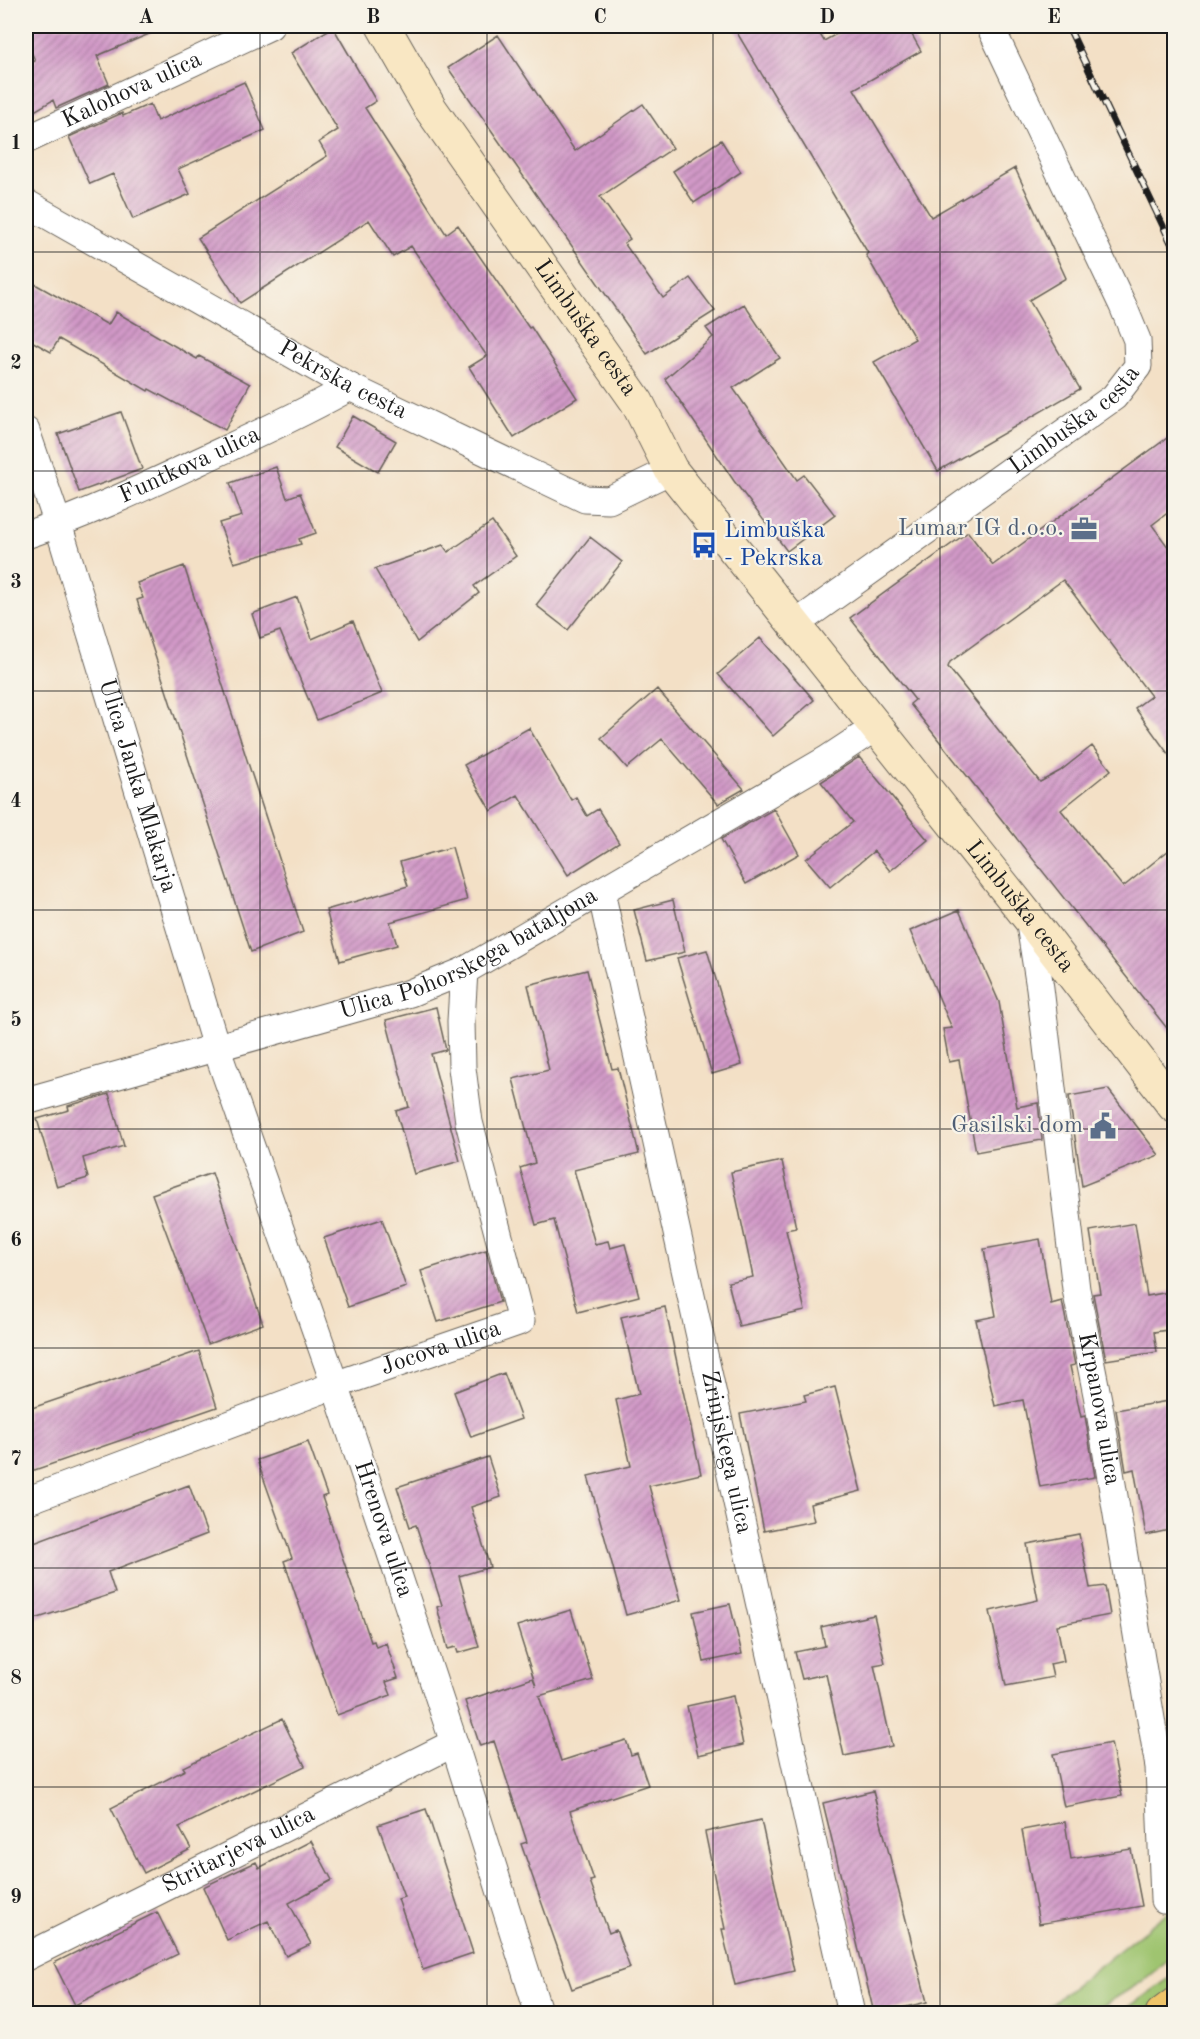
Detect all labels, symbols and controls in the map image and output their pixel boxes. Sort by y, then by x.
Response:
text: A [138,8,154,28]
text: B [366,8,380,28]
text: C [593,8,607,28]
text: D [819,8,835,28]
text: E [1047,8,1061,28]
street label: Kalohova ulica [58,48,206,133]
text: 1 [10,134,22,154]
street label: Limbuška cesta [529,256,641,401]
street label: Pekrska cesta [274,337,411,424]
text: 2 [10,354,22,374]
street label: Limbuška cesta [1005,362,1145,479]
street label: Funtkova ulica [116,423,264,508]
office icon: Lumar IG d.o.o. [1069,514,1099,544]
place label: Lumar IG d.o.o. [898,517,1064,541]
place label: Limbuška - Pekrska [724,519,826,571]
bus stop icon: Limbuška - Pekrska [689,530,719,560]
text: 3 [10,573,22,593]
street label: Ulica Janka Mlakarja [94,676,181,896]
text: 4 [10,792,22,812]
street label: Limbuška cesta [960,836,1079,977]
street label: Ulica Pohorskega bataljona [337,884,602,1024]
text: 5 [10,1010,22,1031]
public building icon: Gasilski dom [1088,1111,1118,1141]
place label: Gasilski dom [951,1114,1083,1138]
text: 6 [10,1231,22,1251]
street label: Jocova ulica [378,1317,504,1380]
street label: Krpanova ulica [1073,1330,1124,1487]
street label: Zrinjskega ulica [696,1369,756,1536]
text: 7 [10,1450,22,1470]
street label: Hrenova ulica [349,1458,417,1601]
text: 8 [10,1669,22,1689]
street label: Stritarjeva ulica [159,1802,319,1899]
text: 9 [10,1888,22,1908]

